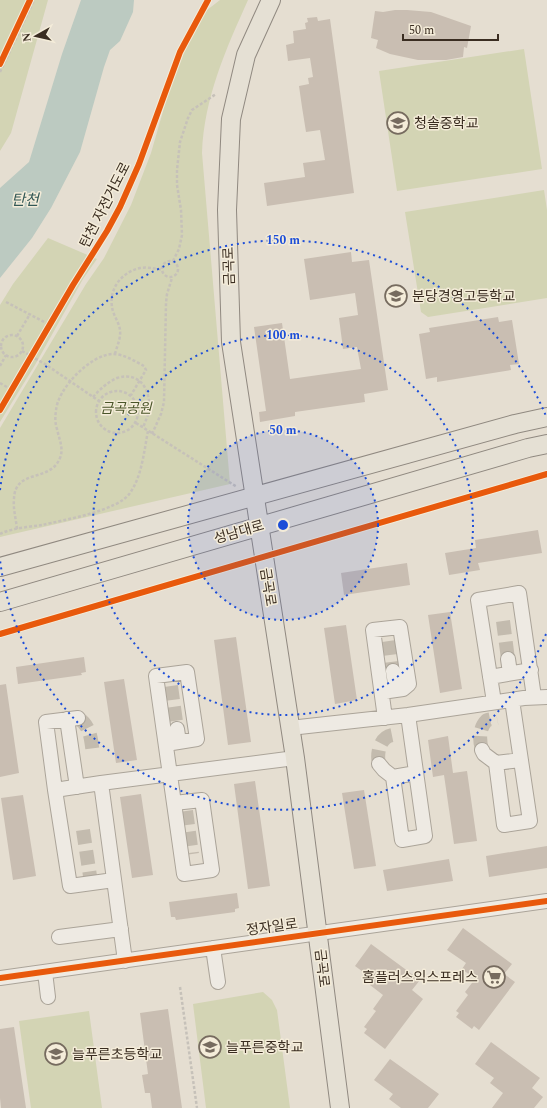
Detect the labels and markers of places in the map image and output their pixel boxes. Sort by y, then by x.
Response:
school or university icon: 청솔중학교 [385,110,411,136]
place label: 청솔중학교 [414,113,479,134]
school or university icon: 분당경영고등학교 [383,283,409,309]
place label: 분당경영고등학교 [412,286,515,307]
centre of rings [276,518,290,532]
supermarket icon: 홈플러스익스프레스 [481,964,507,990]
place label: 홈플러스익스프레스 [362,967,478,988]
school or university icon: 늘푸른중학교 [197,1034,223,1060]
place label: 늘푸른중학교 [226,1037,303,1058]
school or university icon: 늘푸른초등학교 [43,1041,69,1067]
place label: 늘푸른초등학교 [72,1044,162,1065]

